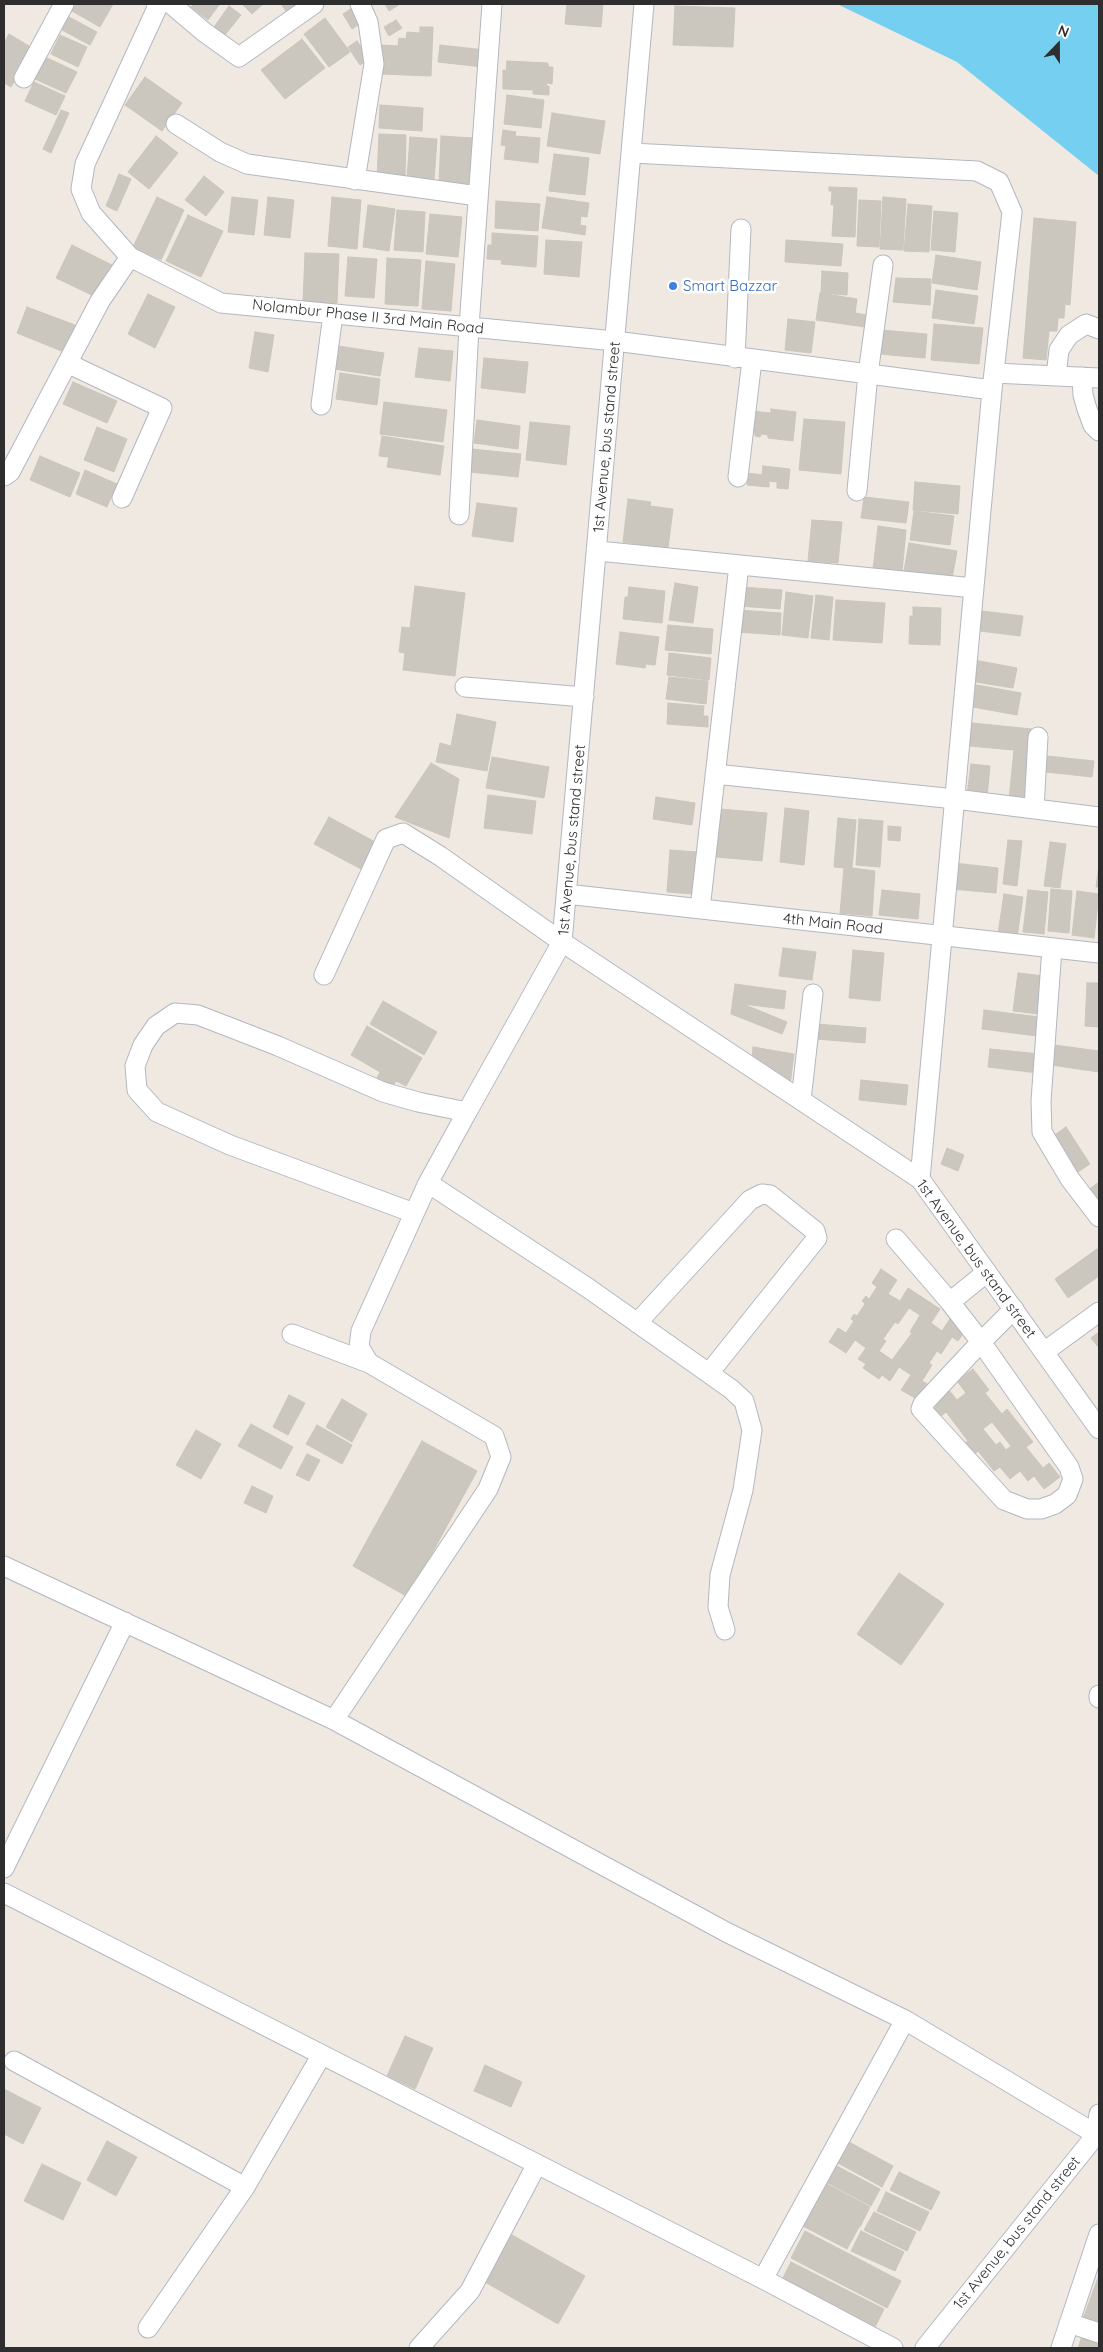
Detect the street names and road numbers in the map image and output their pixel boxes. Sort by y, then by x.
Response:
street label: Nolambur Phase II 3rd Main Road [251,296,485,338]
street label: 1st Avenue, bus stand street [590,341,624,533]
street label: 1st Avenue, bus stand street [555,744,589,936]
street label: 4th Main Road [782,910,884,938]
street label: 1st Avenue, bus stand street [912,1176,1040,1342]
street label: 1st Avenue, bus stand street [950,2153,1084,2313]

